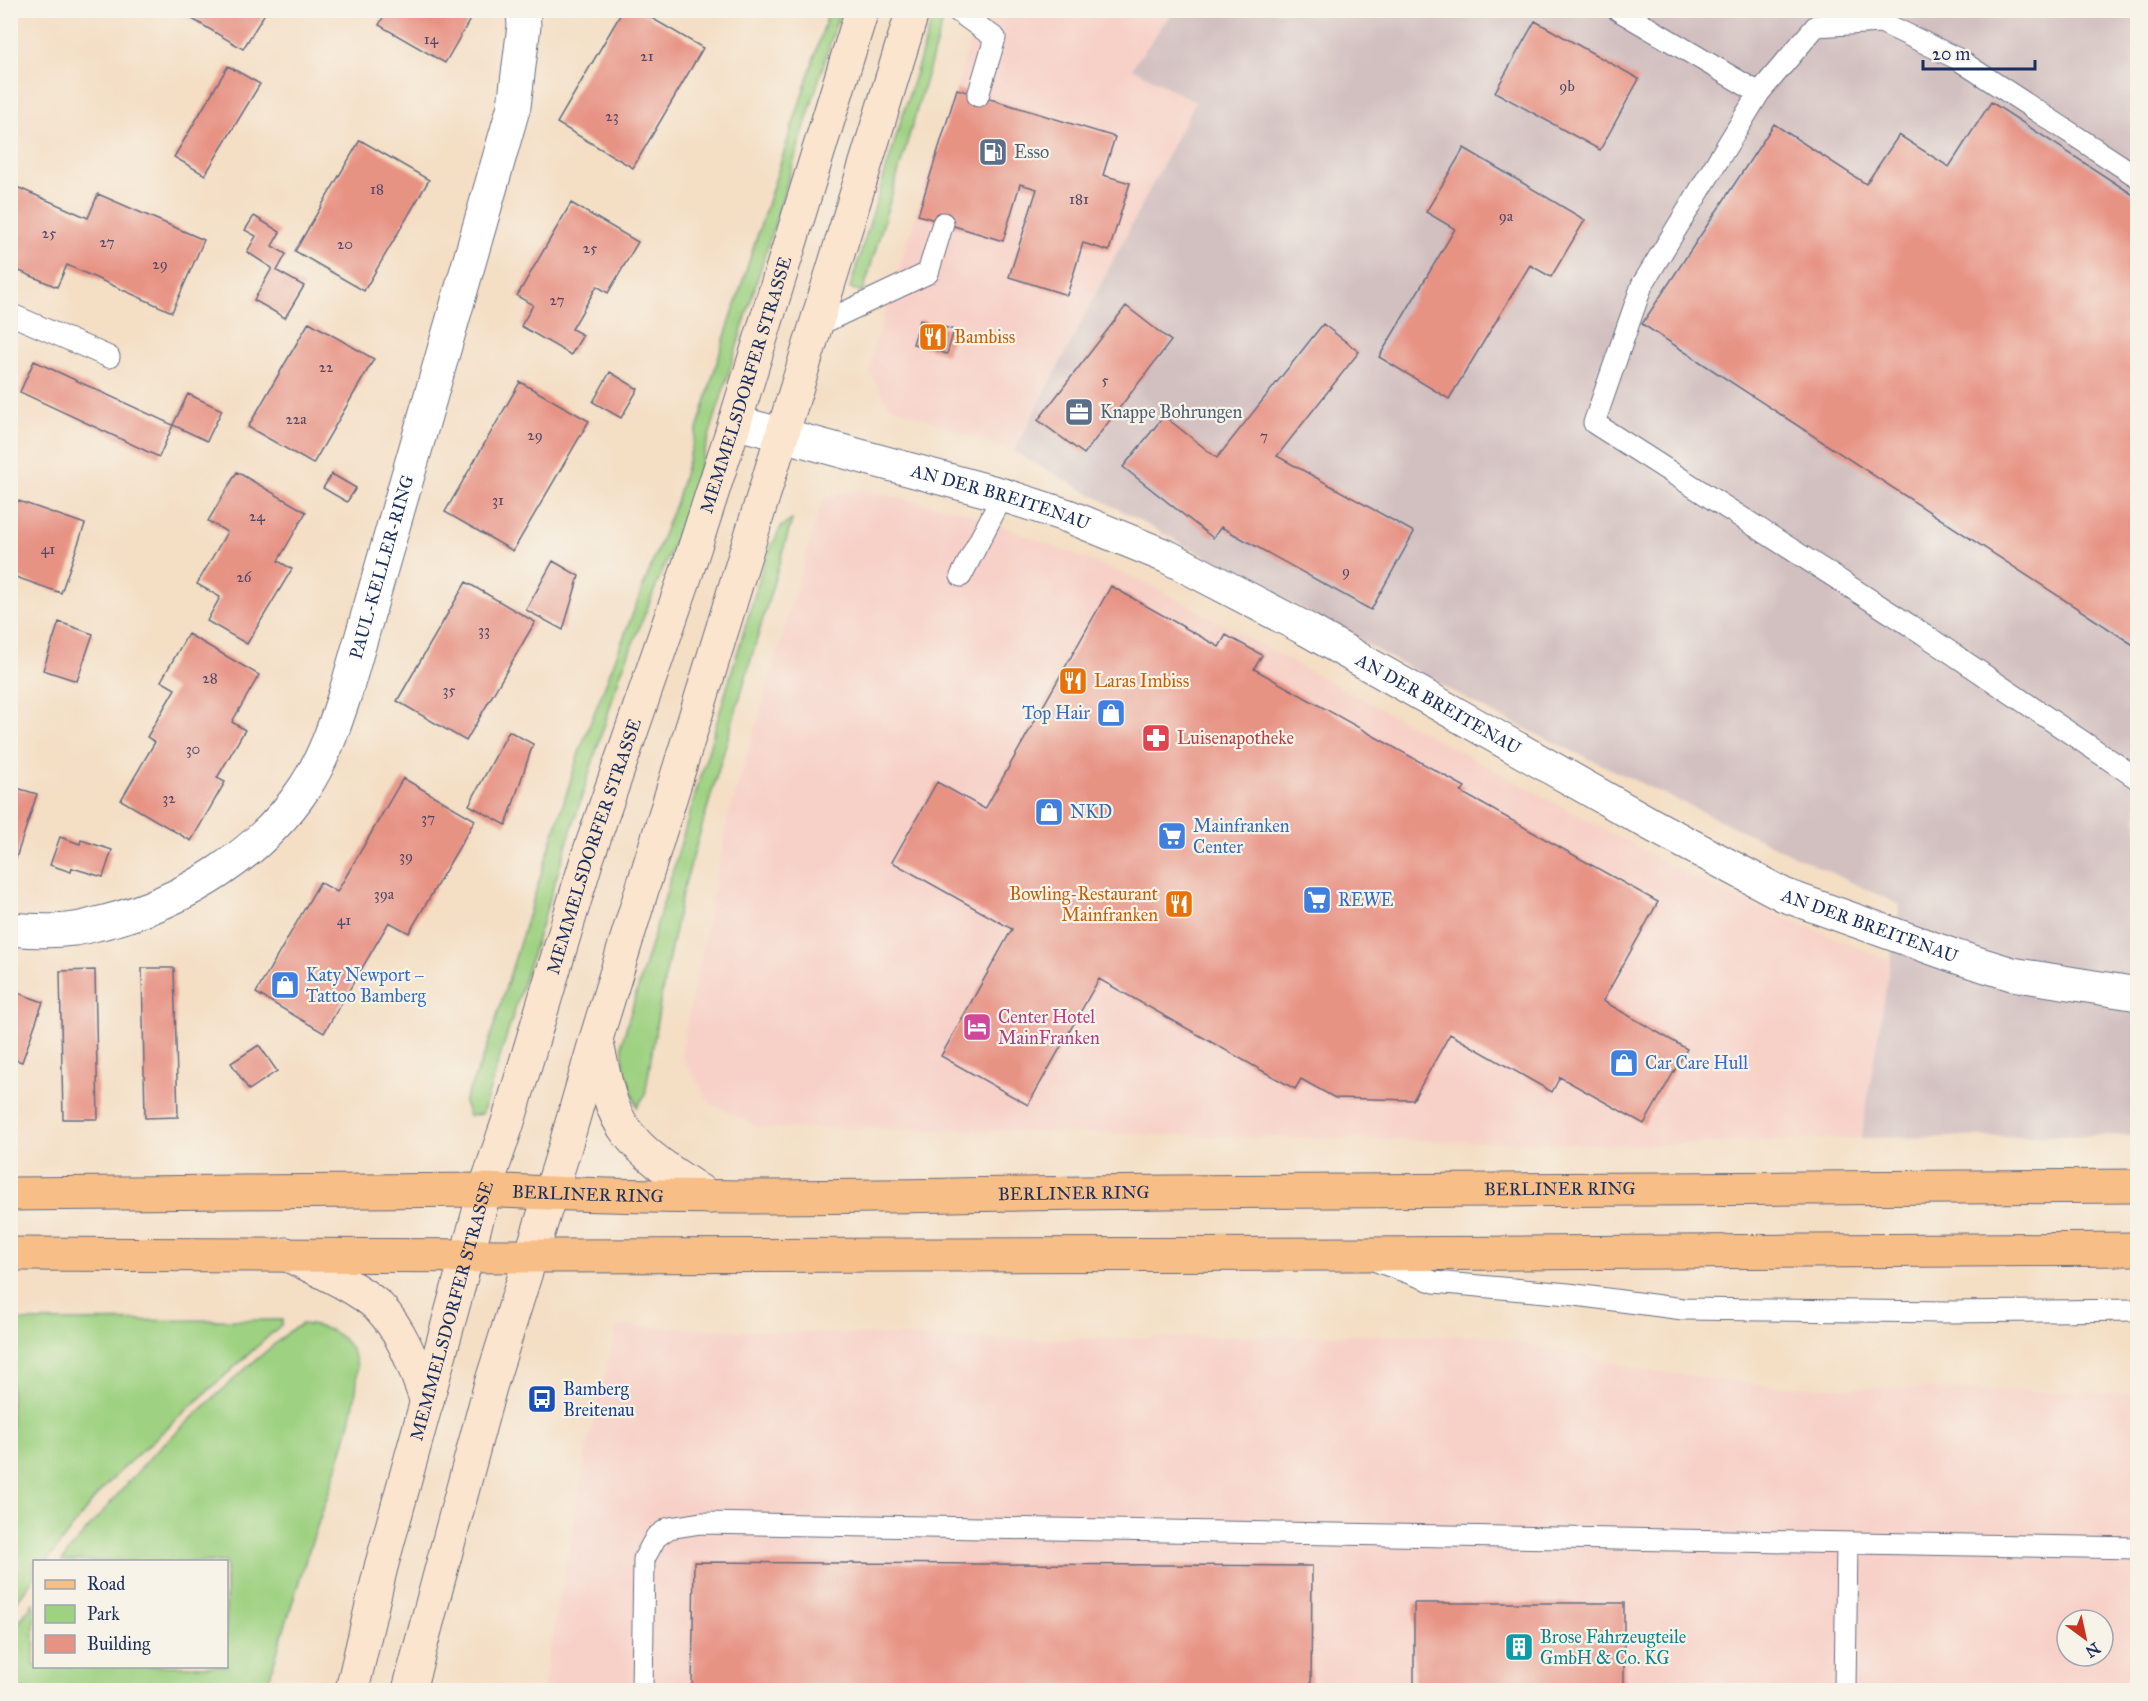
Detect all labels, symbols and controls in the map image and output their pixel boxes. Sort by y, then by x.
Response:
house number: 14 [424,30,439,48]
scale bar [1923,33,2036,71]
text: 20 m [1932,43,1970,65]
house number: 21 [640,47,654,65]
house number: 9b [1559,77,1575,95]
house number: 23 [605,107,619,125]
fuel station icon: Esso [977,136,1009,168]
place label: Esso [1014,141,1049,163]
house number: 18 [370,180,384,198]
house number: 181 [1069,190,1089,208]
house number: 9a [1499,207,1514,225]
house number: 25 [42,224,56,242]
house number: 27 [100,233,115,251]
house number: 20 [337,235,353,253]
house number: 25 [583,239,597,257]
street label: MEMMELSDORFER STRASSE [695,254,796,516]
house number: 29 [152,255,168,273]
house number: 27 [550,291,565,309]
restaurant icon: Bambiss [917,321,949,353]
place label: Bambiss [954,326,1015,348]
house number: 22 [319,358,334,376]
house number: 5 [1102,371,1109,389]
office icon: Knappe Bohrungen [1063,396,1095,428]
place label: Knappe Bohrungen [1100,401,1243,424]
house number: 22a [285,410,307,428]
house number: 29 [527,426,543,444]
house number: 7 [1260,427,1268,445]
street label: AN DER BREITENAU [908,459,1094,535]
street label: PAUL-KELLER-RING [345,473,418,662]
house number: 31 [492,491,504,509]
house number: 24 [249,507,266,525]
house number: 41 [41,540,55,558]
house number: 9 [1342,562,1350,580]
house number: 26 [236,568,253,586]
house number: 33 [478,621,490,639]
street label: AN DER BREITENAU [1351,648,1525,760]
restaurant icon: Laras Imbiss [1057,665,1089,697]
house number: 28 [202,669,218,687]
place label: Laras Imbiss [1094,670,1189,692]
house number: 35 [443,681,456,699]
shop icon: Top Hair [1095,697,1127,729]
place label: Top Hair [1022,702,1090,724]
street label: MEMMELSDORFER STRASSE [542,715,646,977]
pharmacy icon: Luisenapotheke [1140,722,1172,754]
place label: Luisenapotheke [1177,727,1294,749]
house number: 30 [186,740,200,758]
house number: 32 [162,789,176,807]
shop icon: NKD [1033,796,1065,828]
place label: NKD [1070,801,1112,823]
house number: 37 [421,809,435,827]
place label: Mainfranken Center [1193,815,1290,858]
supermarket icon: Mainfranken Center [1156,820,1188,852]
house number: 39 [399,847,413,865]
place label: Bowling-Restaurant Mainfranken [1009,883,1159,926]
supermarket icon: REWE [1301,884,1333,916]
street label: AN DER BREITENAU [1778,884,1962,968]
house number: 39a [374,885,395,903]
restaurant icon: Bowling-Restaurant Mainfranken [1163,888,1195,920]
place label: REWE [1338,889,1393,911]
house number: 41 [337,911,351,929]
place label: Katy Newport – Tattoo Bamberg [306,964,426,1008]
shop icon: Katy Newport – Tattoo Bamberg [269,969,301,1001]
place label: Center Hotel MainFranken [998,1006,1100,1049]
hotel icon: Center Hotel MainFranken [961,1011,993,1043]
shop icon: Car Care Hull [1608,1047,1640,1079]
place label: Car Care Hull [1645,1052,1748,1074]
street label: BERLINER RING [1484,1177,1636,1200]
street label: MEMMELSDORFER STRASSE [405,1178,498,1443]
street label: BERLINER RING [512,1180,664,1207]
street label: BERLINER RING [998,1181,1150,1205]
place label: Bamberg Breitenau [563,1378,635,1421]
bus stop icon: Bamberg Breitenau [526,1383,558,1415]
legend [33,1560,228,1668]
text: Road [87,1573,125,1595]
text: Park [87,1603,120,1625]
north arrow [2055,1608,2115,1668]
place label: Brose Fahrzeugteile GmbH & Co. KG [1540,1626,1686,1669]
building icon: Brose Fahrzeugteile GmbH & Co. KG [1503,1631,1535,1663]
text: Building [87,1633,151,1656]
text: N [2082,1638,2104,1662]

